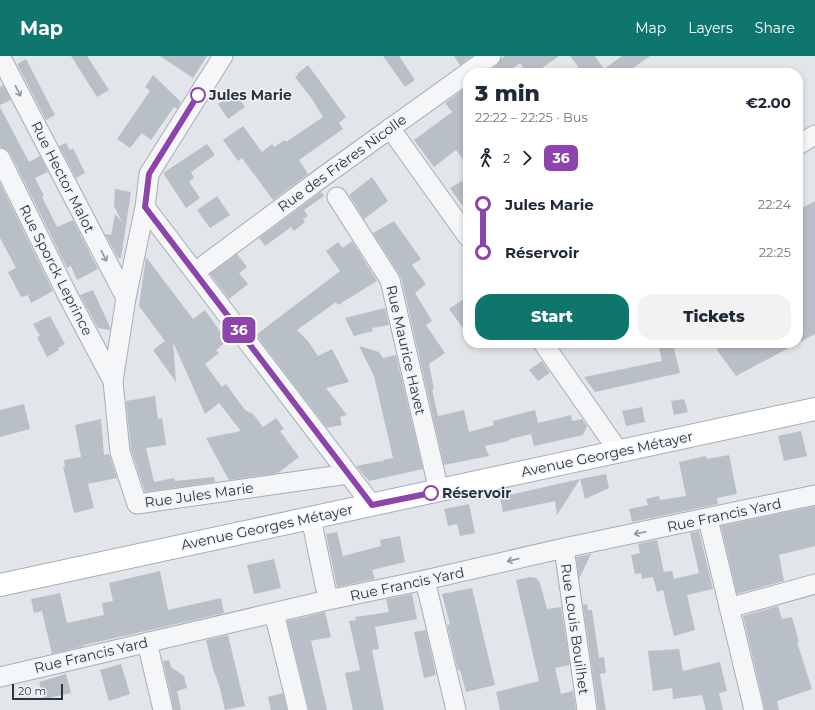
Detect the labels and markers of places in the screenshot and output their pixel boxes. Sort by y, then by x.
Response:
place label: Jules Marie [208,86,292,104]
marker: Jules Marie [190,87,206,103]
place label: Réservoir [442,484,511,502]
marker: Réservoir [423,485,439,501]

